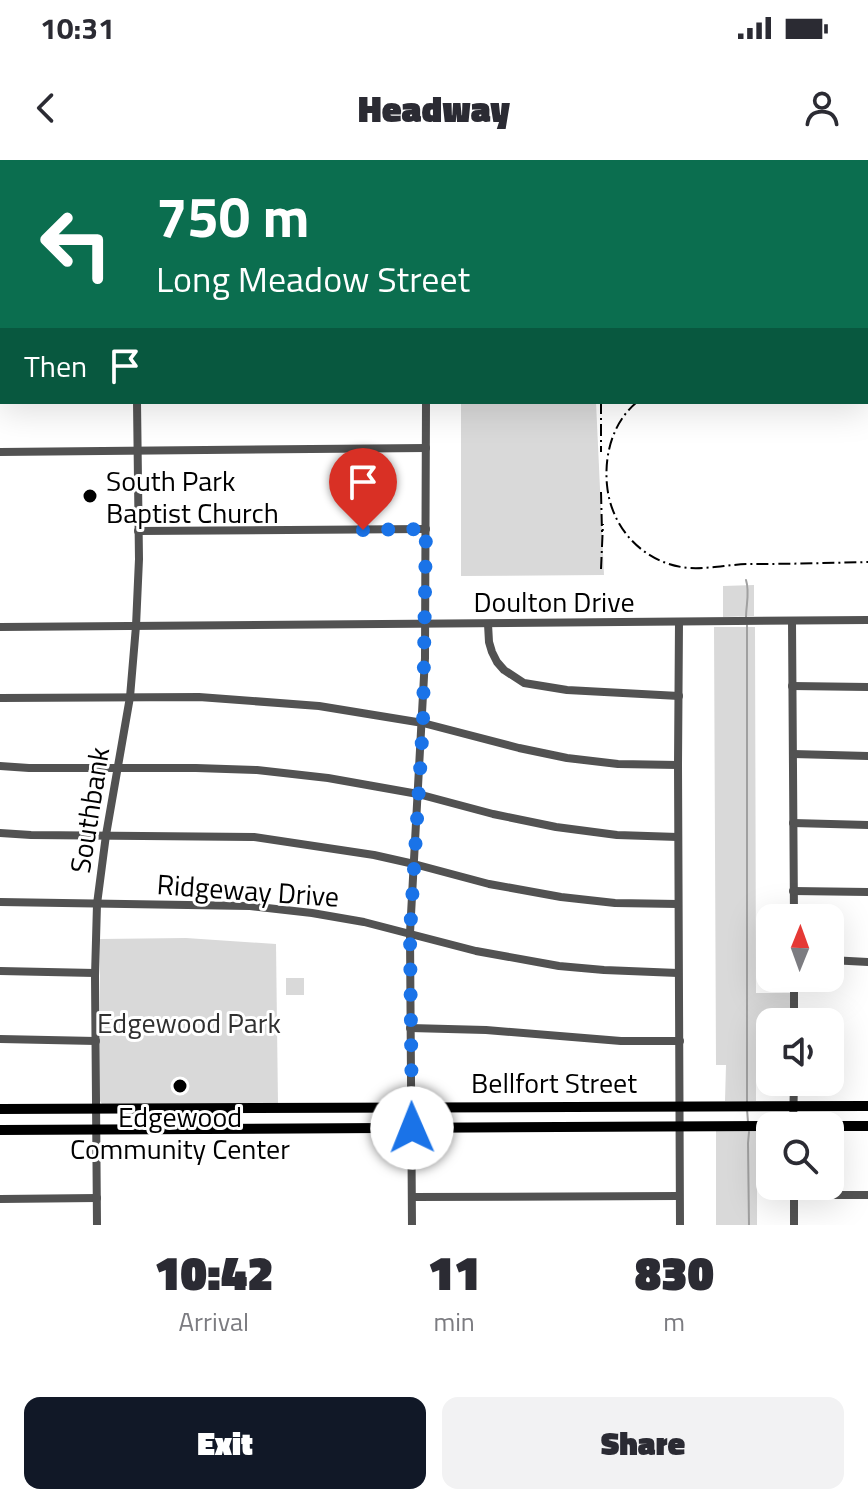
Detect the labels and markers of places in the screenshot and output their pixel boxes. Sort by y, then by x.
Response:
pin [329,448,397,530]
place label: South Park Baptist Church [106,459,279,534]
marker: South Park Baptist Church [81,487,99,505]
marker: Edgewood Community Center [171,1077,189,1095]
place label: Edgewood Community Center [70,1095,290,1170]

